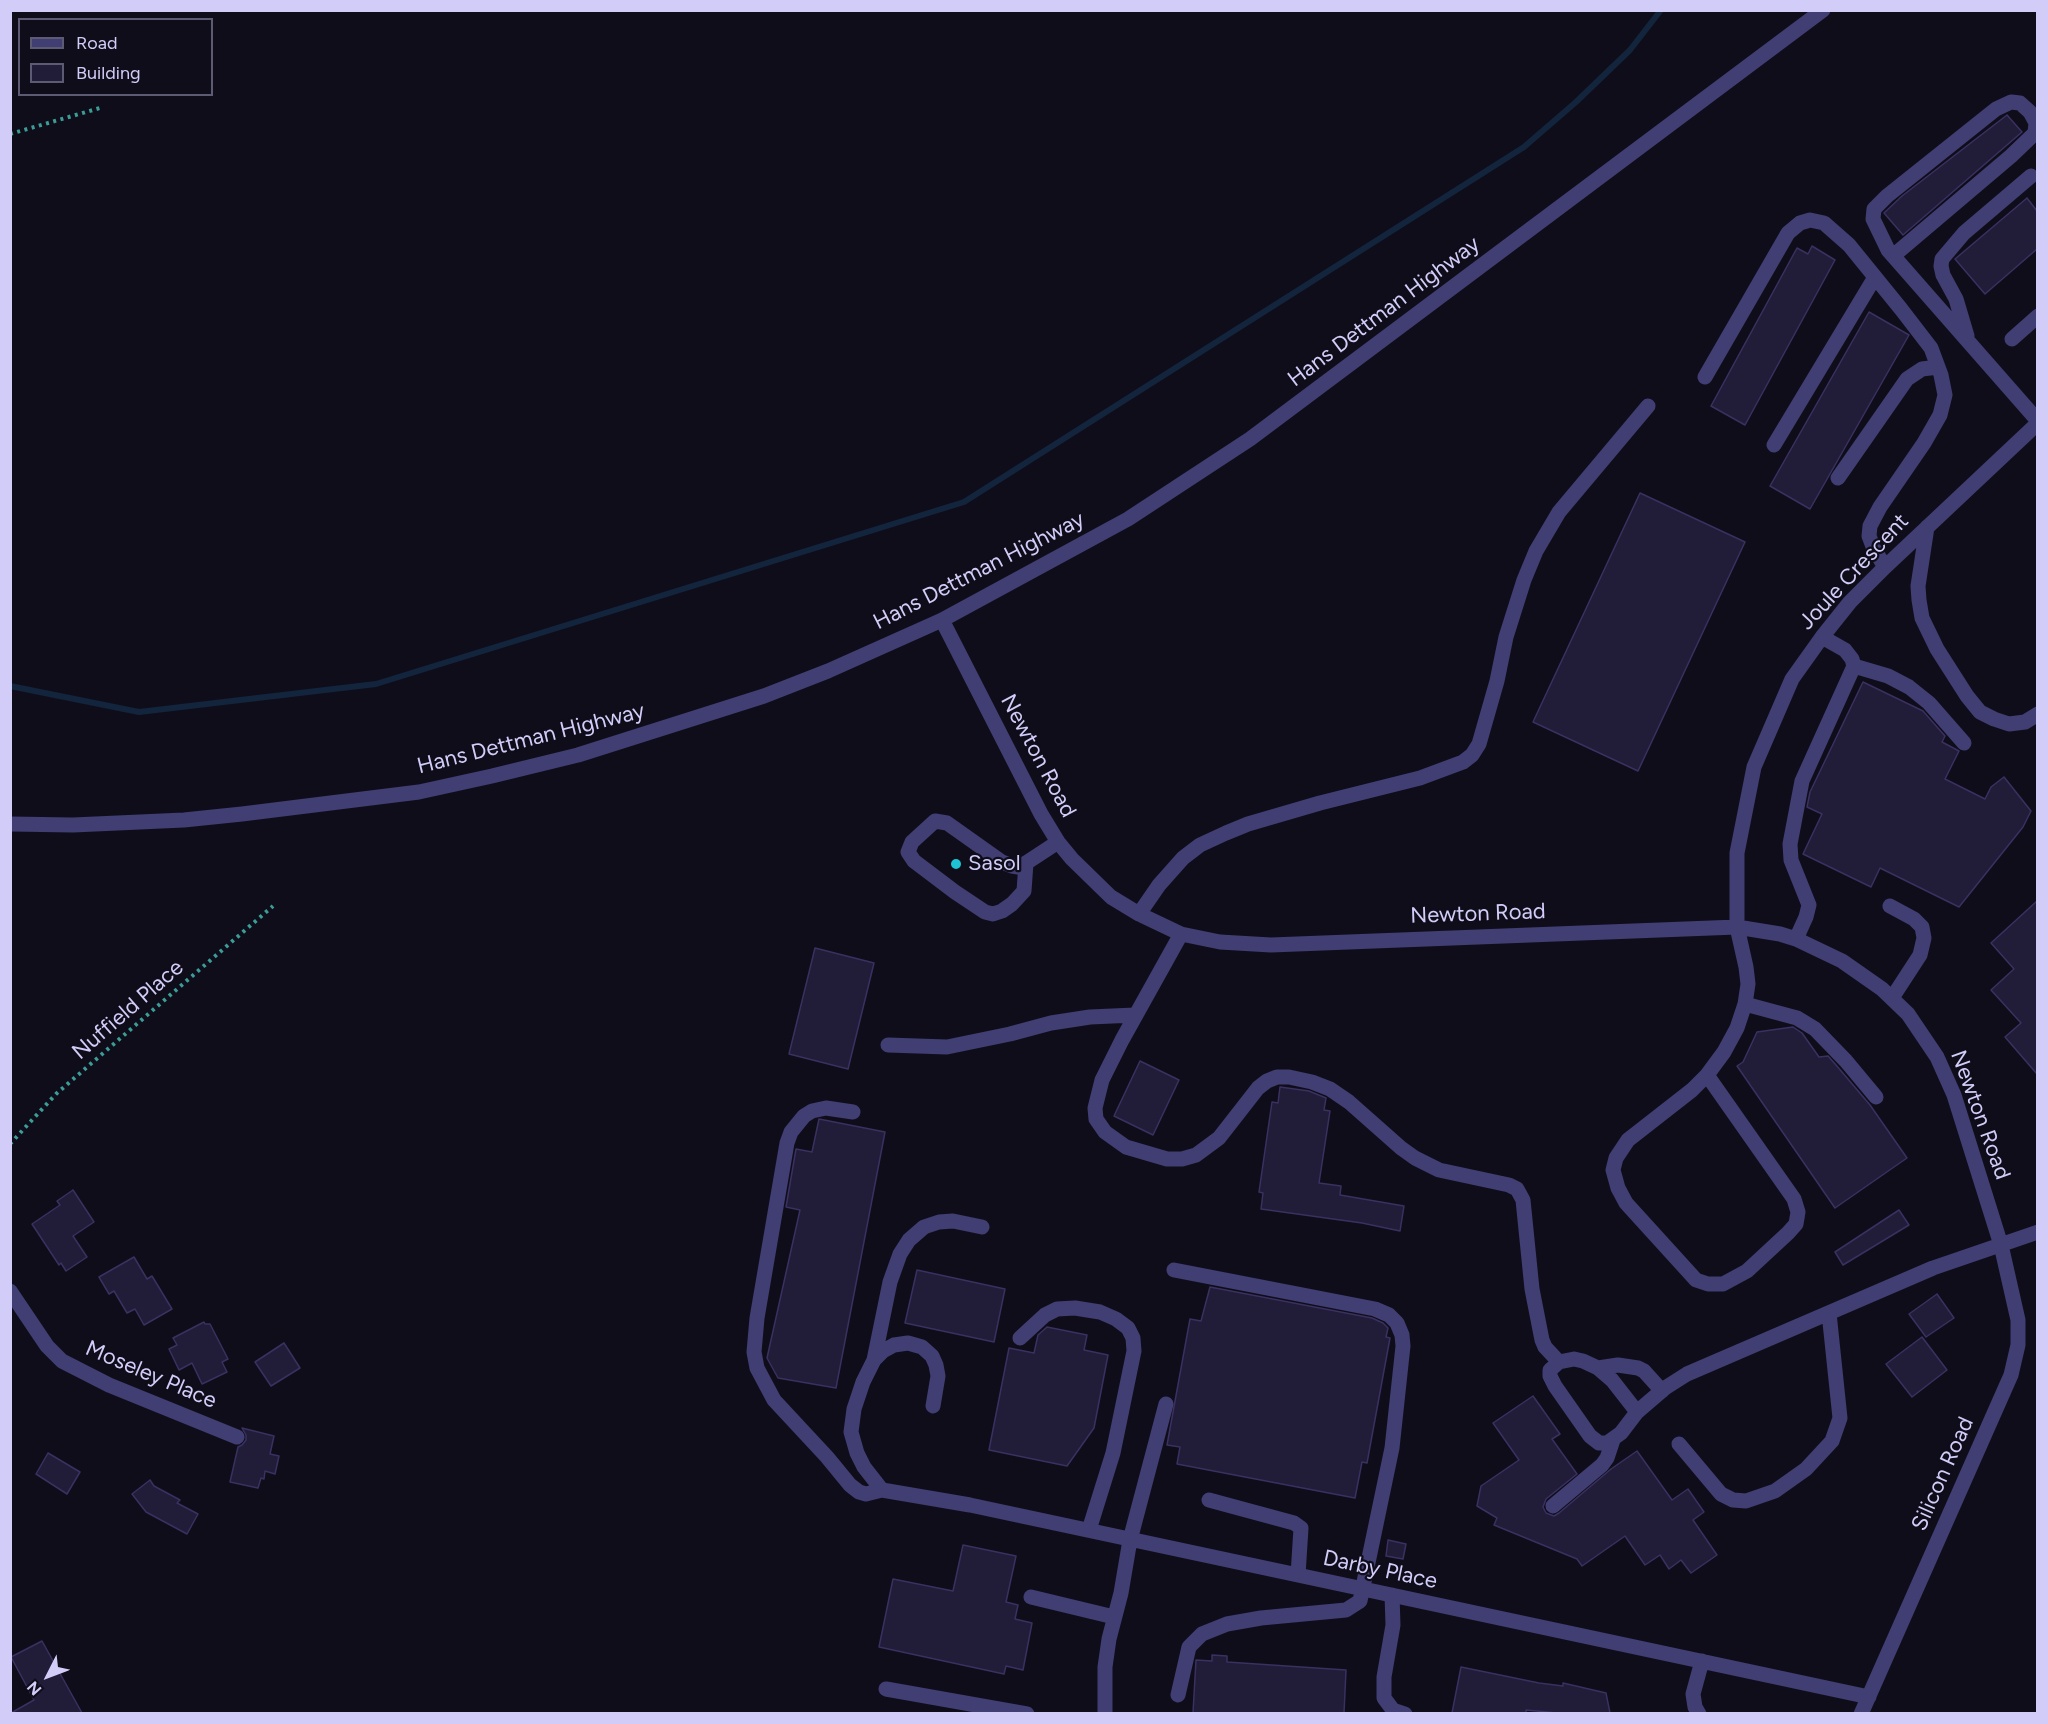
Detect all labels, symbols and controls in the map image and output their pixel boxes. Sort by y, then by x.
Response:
legend [18,18,213,96]
text: Road [76,32,117,54]
text: Building [76,62,141,84]
street label: Hans Dettman Highway [1283,231,1485,393]
street label: Hans Dettman Highway [869,506,1089,636]
street label: Joule Crescent [1794,509,1914,635]
street label: Newton Road [995,690,1081,822]
street label: Hans Dettman Highway [415,698,647,780]
place label: Sasol [968,851,1021,877]
marker: Sasol [949,857,963,871]
street label: Newton Road [1410,898,1546,930]
street label: Nuffield Place [67,955,189,1065]
street label: Newton Road [1944,1047,2016,1183]
street label: Moseley Place [81,1336,221,1414]
street label: Silicon Road [1906,1413,1980,1535]
street label: Darby Place [1320,1545,1440,1595]
north arrow [18,1646,78,1706]
text: N [23,1677,45,1699]

